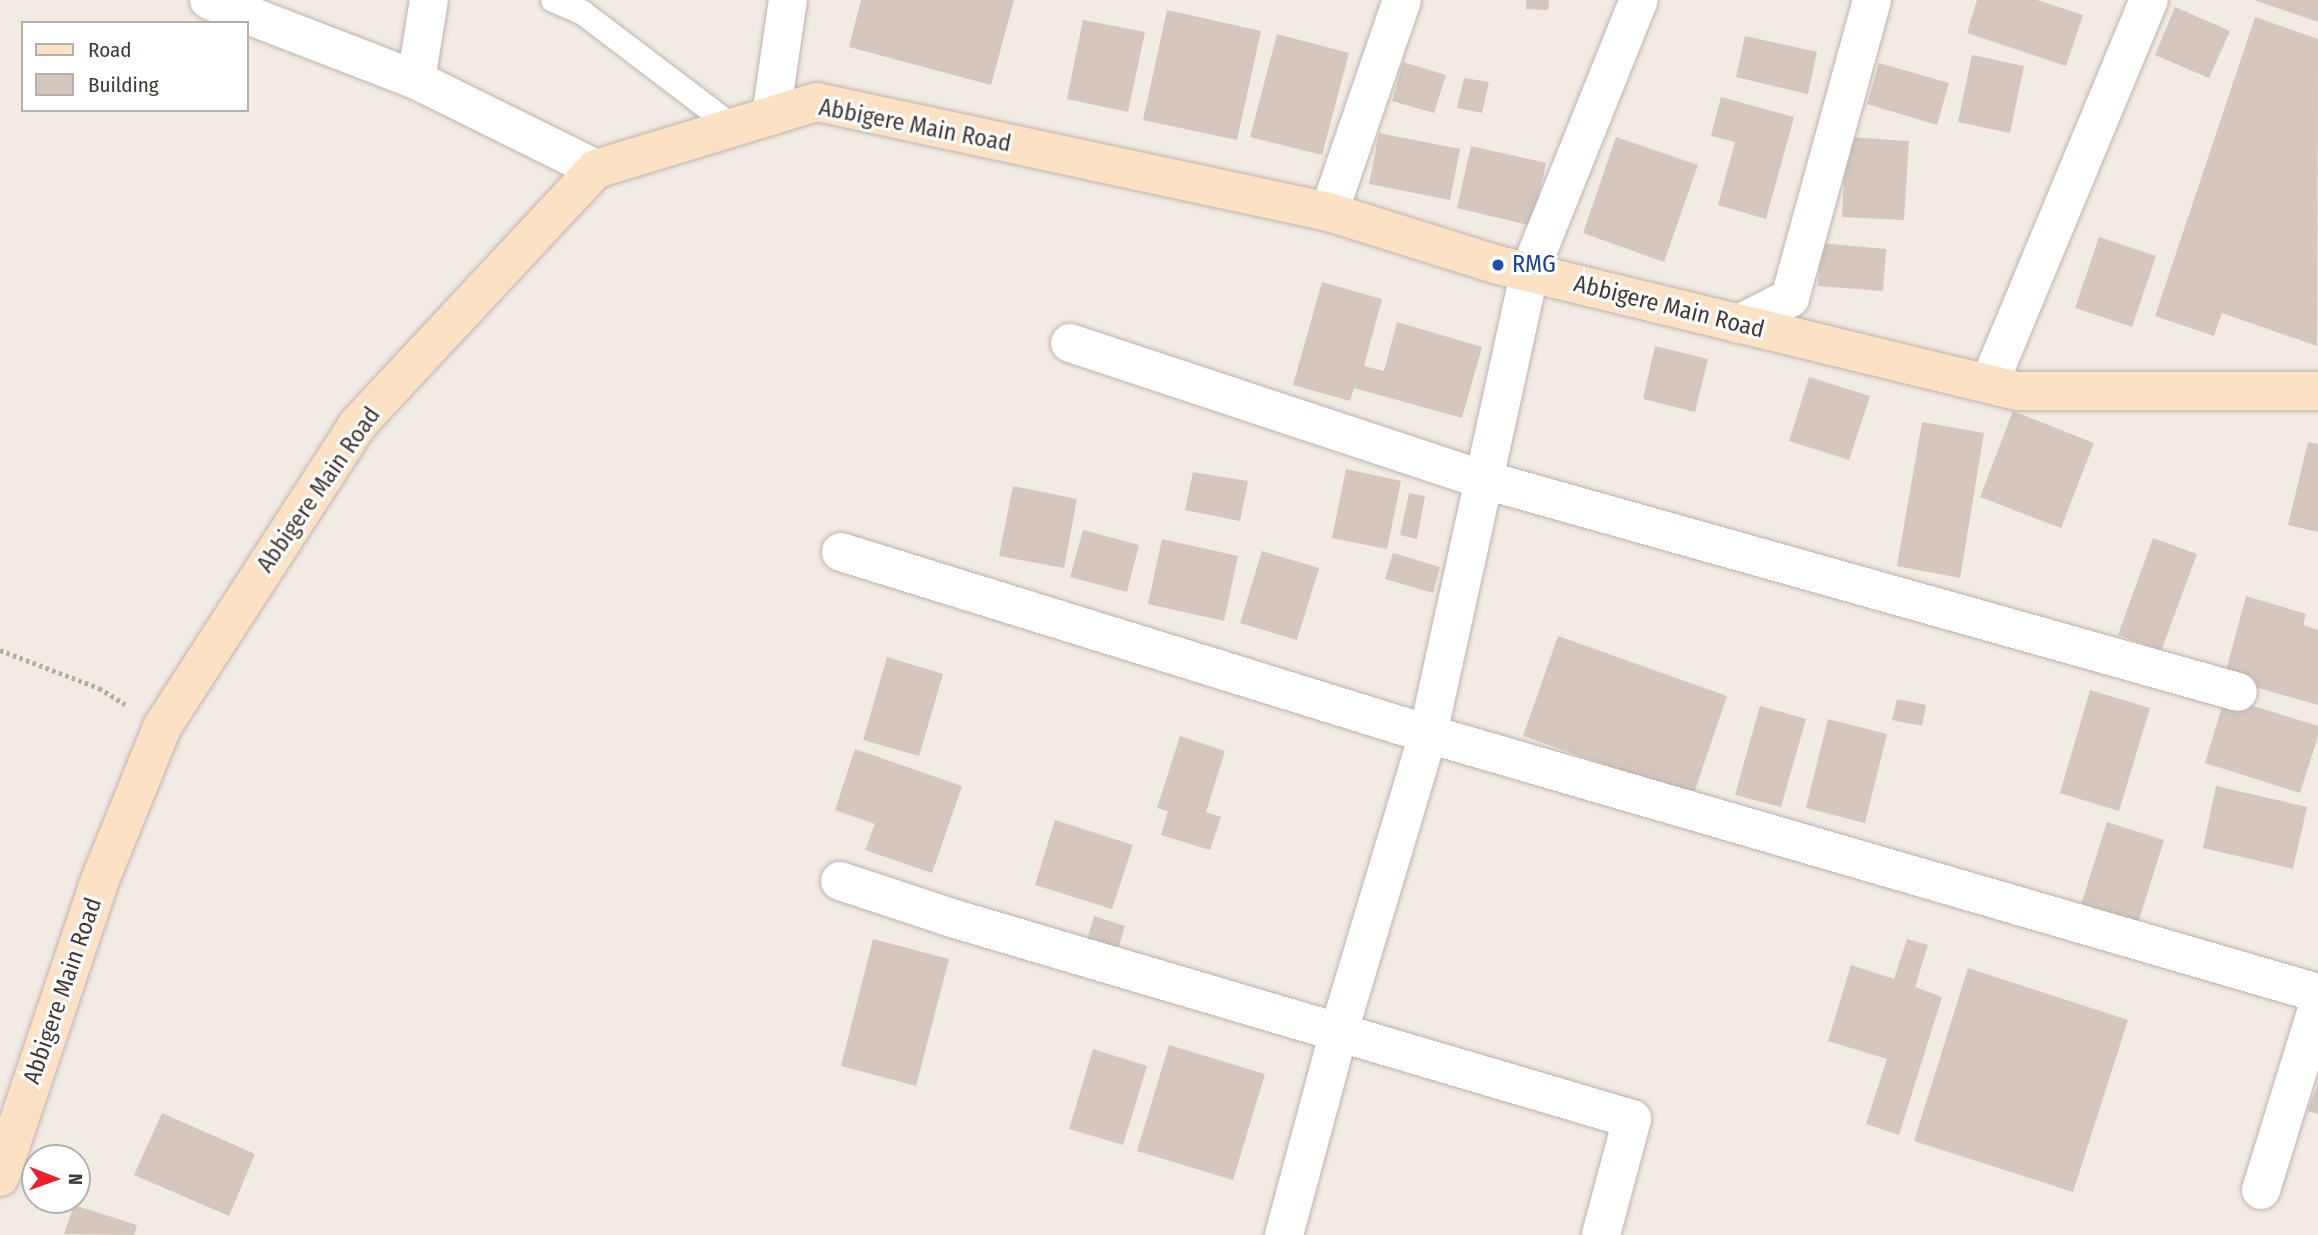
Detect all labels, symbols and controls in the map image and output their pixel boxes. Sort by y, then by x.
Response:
legend [21,21,248,112]
text: Road [88,37,132,63]
text: Building [88,72,159,98]
street label: Abbigere Main Road [817,93,1013,159]
place label: RMG [1512,251,1556,279]
marker: RMG [1490,257,1506,273]
street label: Abbigere Main Road [1571,269,1767,345]
street label: Abbigere Main Road [251,402,387,578]
street label: Abbigere Main Road [18,894,108,1088]
north arrow [21,1144,91,1214]
text: N [64,1173,87,1185]

